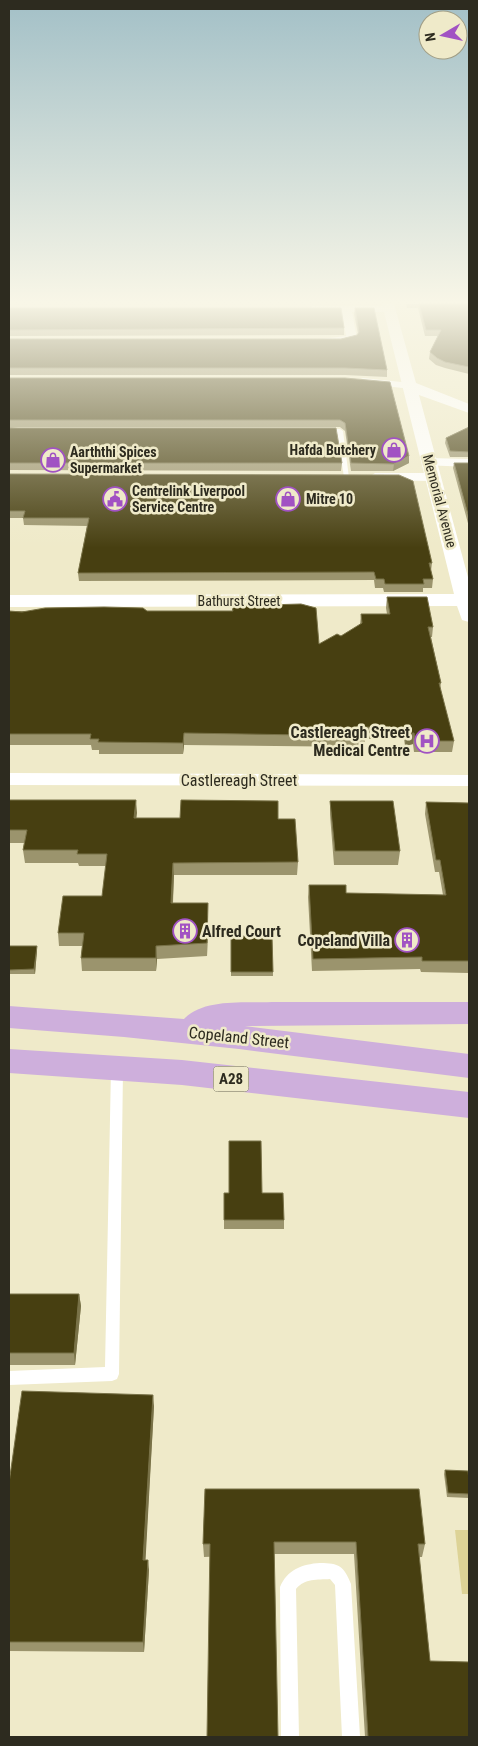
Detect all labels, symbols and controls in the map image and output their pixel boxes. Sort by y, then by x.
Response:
north arrow [418,10,468,60]
text: N [422,32,439,43]
shop icon: Hafda Butchery [381,437,407,463]
place label: Hafda Butchery [290,442,377,458]
place label: Aarththi Spices Supermarket [70,444,157,476]
shop icon: Aarththi Spices Supermarket [40,447,66,473]
street label: Memorial Avenue [420,453,460,550]
place label: Centrelink Liverpool Service Centre [132,483,245,515]
public building icon: Centrelink Liverpool Service Centre [102,486,128,512]
shop icon: Mitre 10 [275,486,301,512]
place label: Mitre 10 [306,491,353,507]
street label: Bathurst Street [198,593,280,609]
place label: Castlereagh Street Medical Centre [291,723,410,760]
hospital icon: Castlereagh Street Medical Centre [414,728,440,754]
street label: Castlereagh Street [181,771,298,790]
building icon: Alfred Court [172,918,198,944]
place label: Alfred Court [202,922,281,941]
building icon: Copeland Villa [394,927,420,953]
place label: Copeland Villa [297,931,390,950]
street label: Copeland Street [188,1023,290,1052]
road number: A28 [214,1066,248,1092]

